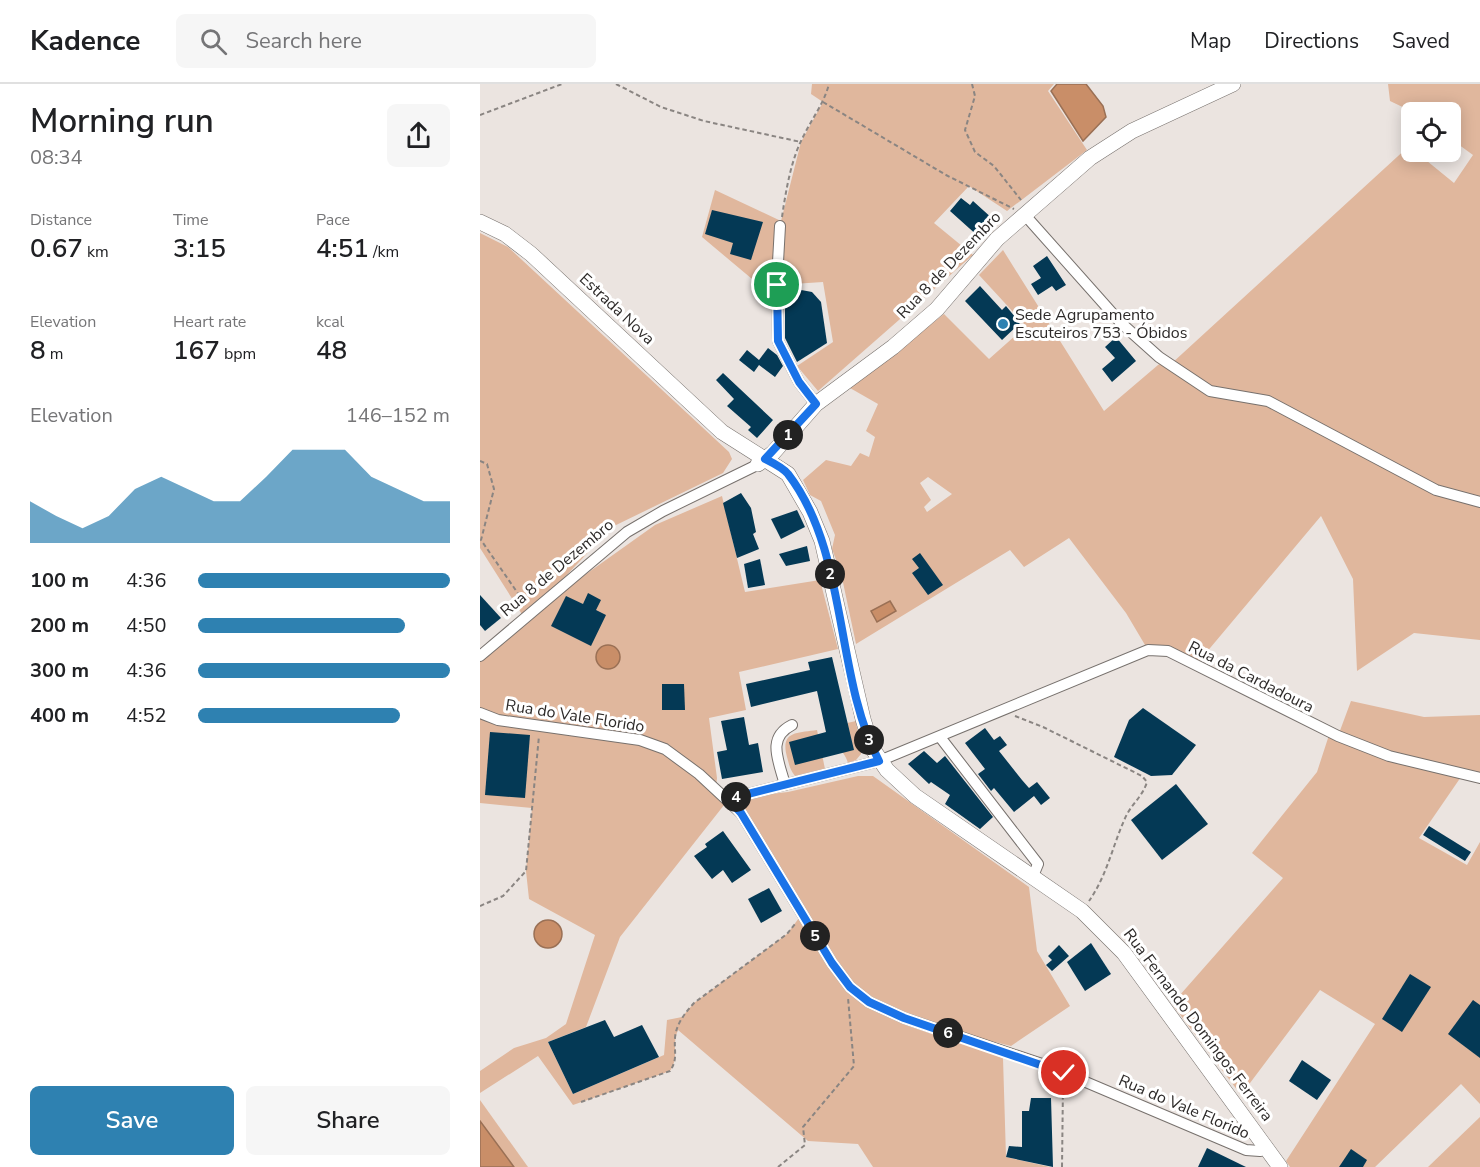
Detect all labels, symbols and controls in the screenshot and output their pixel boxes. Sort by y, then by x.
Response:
search box [176,14,596,68]
text: Kadence [30,22,140,60]
icon: search [197,25,230,58]
text: Search here [245,26,362,56]
text: Map [1190,27,1231,55]
text: Directions [1264,27,1359,55]
text: Saved [1392,27,1450,55]
text: Morning run [30,99,214,144]
map controls [1401,102,1461,162]
button: locate [1401,102,1461,162]
button: share [387,104,450,167]
text: 08:34 [30,144,83,171]
street label: Rua 8 de Dezembro [892,206,1006,324]
text: Distance [30,209,92,231]
text: Time [173,209,209,231]
text: Pace [316,209,350,231]
text: 0.67 [30,231,83,266]
text: 3:15 [173,231,226,266]
text: 4:51 [316,231,369,266]
text: km [83,241,109,263]
text: /km [369,241,399,263]
pin [751,259,802,310]
street label: Estrada Nova [575,268,659,350]
icon: arrive [760,268,793,301]
place label: Sede Agrupamento Escuteiros 753 - Óbidos [1015,304,1187,344]
text: Elevation [30,311,96,333]
text: Heart rate [173,311,246,333]
text: kcal [316,311,344,333]
marker: Sede Agrupamento Escuteiros 753 - Óbidos [996,317,1010,331]
text: 8 [30,333,46,368]
text: 167 [173,333,220,368]
text: 48 [316,333,347,368]
text: m [46,343,63,365]
text: bpm [220,343,256,365]
text: Elevation [30,402,113,429]
text: 146–152 m [346,402,450,429]
pin: 1 [773,420,803,450]
text: 1 [783,424,793,446]
street label: Rua 8 de Dezembro [496,514,618,622]
pin: 2 [815,559,845,589]
text: 2 [825,563,835,585]
text: 100 m [30,567,89,594]
text: 4:36 [126,567,167,594]
text: 200 m [30,612,89,639]
text: 4:50 [126,612,167,639]
street label: Rua da Cardadoura [1185,636,1317,718]
text: 300 m [30,657,89,684]
text: 4:36 [126,657,167,684]
street label: Rua do Vale Florido [504,694,646,738]
text: 400 m [30,702,89,729]
text: 4:52 [126,702,167,729]
pin: 3 [854,725,884,755]
text: 3 [864,729,874,751]
pin: 4 [721,782,751,812]
text: 4 [731,786,741,808]
pin: 5 [800,921,830,951]
street label: Rua Fernando Domingos Ferreira [1118,924,1278,1126]
text: 5 [810,925,820,947]
pin: 6 [933,1018,963,1048]
text: 6 [943,1022,953,1044]
pin [1038,1047,1089,1098]
icon: check [1047,1056,1080,1089]
street label: Rua do Vale Florido [1115,1069,1253,1145]
button: Save [30,1086,234,1155]
button: Share [246,1086,450,1155]

